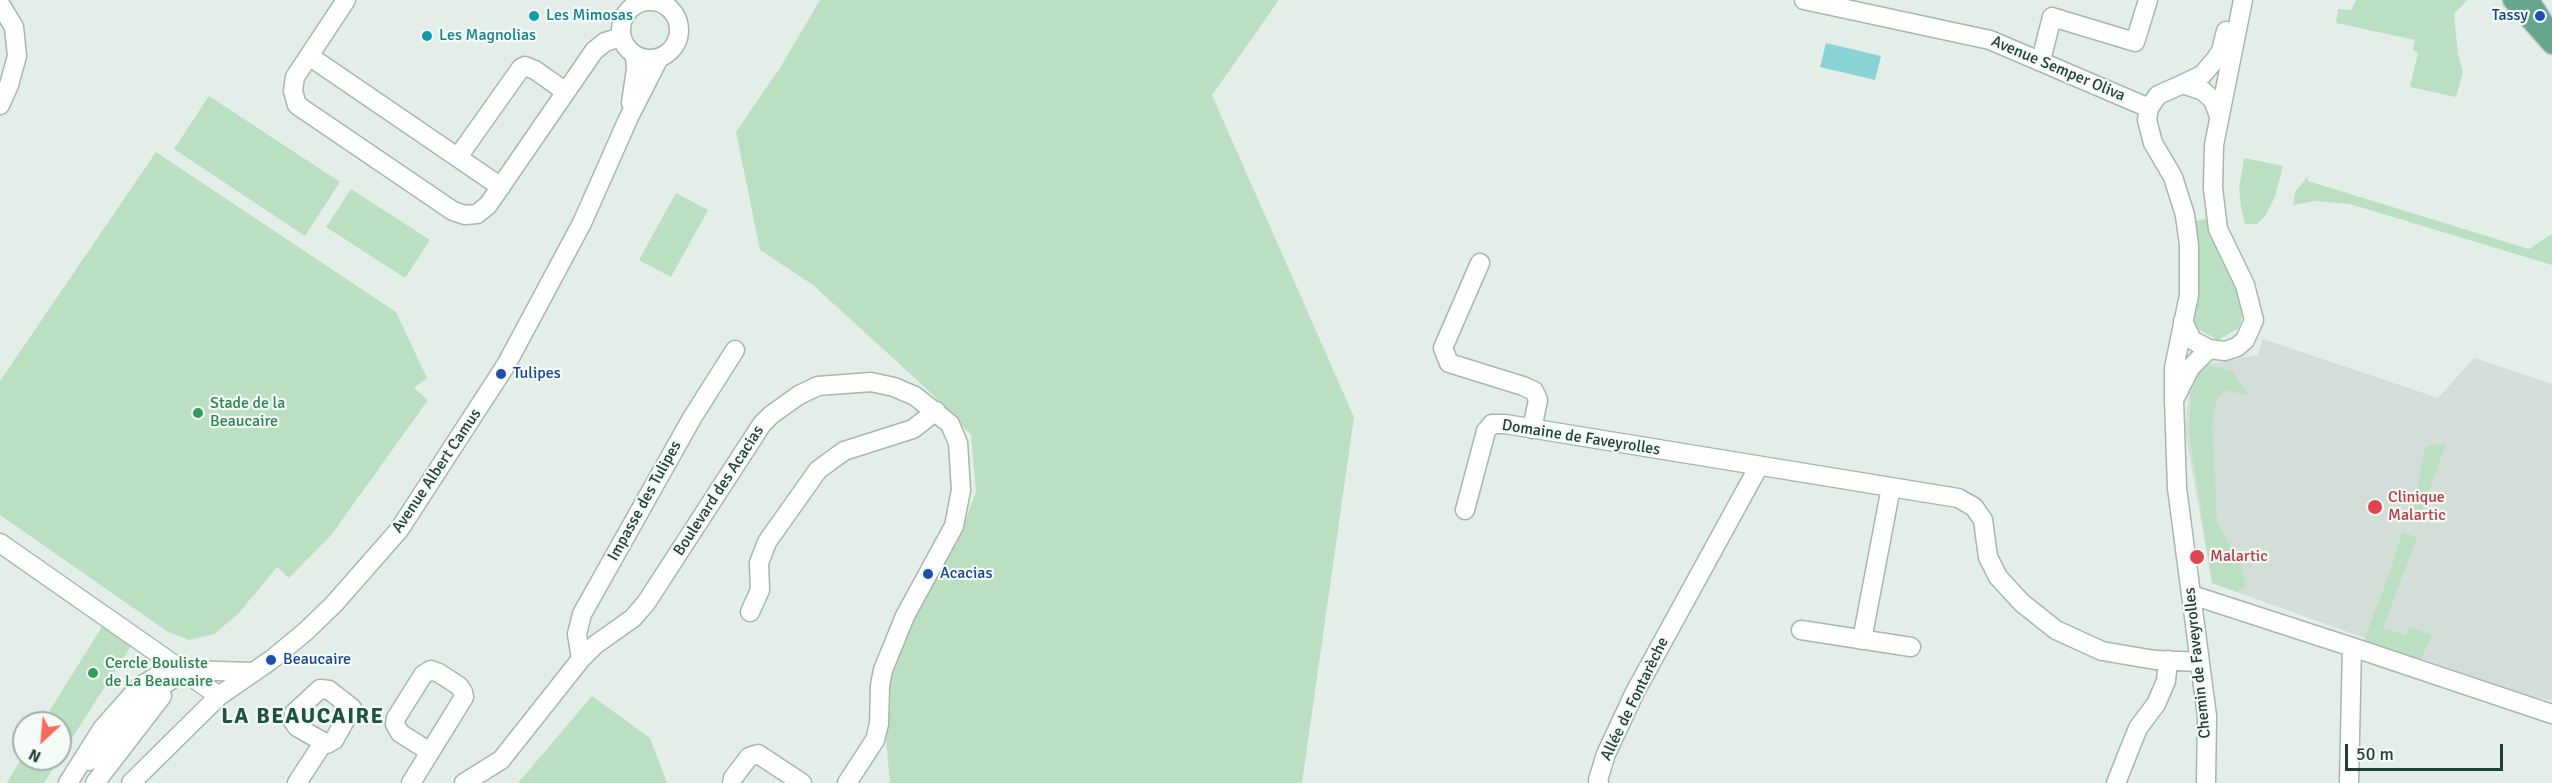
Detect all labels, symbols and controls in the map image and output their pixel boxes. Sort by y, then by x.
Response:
place label: Les Mimosas [546,6,633,26]
place label: Tassy [2492,6,2528,26]
marker: Les Mimosas [527,9,541,23]
marker: Tassy [2533,9,2547,23]
place label: Les Magnolias [439,26,536,46]
marker: Les Magnolias [420,29,434,43]
street label: Avenue Semper Oliva [1988,32,2128,106]
place label: Tulipes [513,364,561,384]
marker: Tulipes [494,367,508,381]
place label: Stade de la Beaucaire [210,394,285,432]
street label: Avenue Albert Camus [388,405,486,537]
marker: Stade de la Beaucaire [191,406,205,420]
street label: Domaine de Faveyrolles [1500,416,1662,460]
street label: Boulevard des Acacias [670,422,768,560]
street label: Impasse des Tulipes [604,438,686,564]
place label: Clinique Malartic [2388,488,2446,526]
marker: Clinique Malartic [2366,498,2384,516]
place label: Malartic [2210,547,2268,567]
marker: Malartic [2188,548,2206,566]
place label: Acacias [940,564,992,584]
marker: Acacias [921,567,935,581]
street label: Chemin de Faveyrolles [2181,587,2215,739]
street label: Allée de Fontarèche [1597,634,1673,764]
place label: Beaucaire [283,650,351,670]
marker: Beaucaire [264,653,278,667]
place label: Cercle Bouliste de La Beaucaire [105,654,213,692]
marker: Cercle Bouliste de La Beaucaire [86,666,100,680]
district label: LA BEAUCAIRE [221,704,385,730]
north arrow [12,711,72,771]
scale bar [2348,732,2506,770]
text: 50 m [2356,743,2394,765]
text: N [26,744,44,767]

